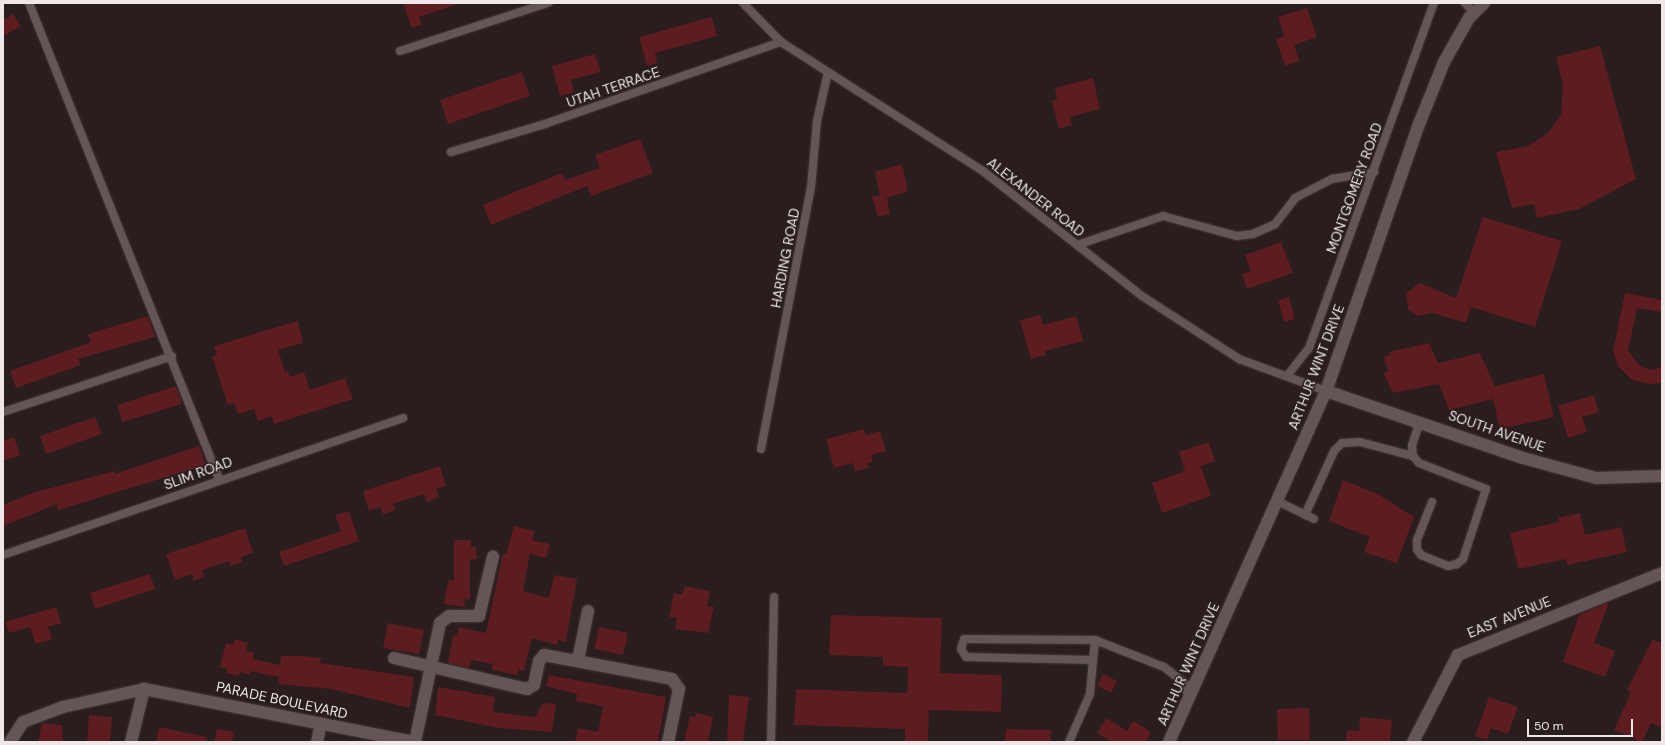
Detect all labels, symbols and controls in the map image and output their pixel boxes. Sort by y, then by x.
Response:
street label: UTAH TERRACE [564,63,662,111]
street label: MONTGOMERY ROAD [1323,120,1385,256]
street label: ALEXANDER ROAD [984,154,1088,240]
street label: HARDING ROAD [767,207,803,309]
street label: ARTHUR WINT DRIVE [1284,302,1348,432]
street label: SOUTH AVENUE [1446,407,1548,455]
street label: SLIM ROAD [161,453,235,493]
street label: EAST AVENUE [1465,593,1553,641]
street label: ARTHUR WINT DRIVE [1153,600,1223,728]
street label: PARADE BOULEVARD [215,678,349,722]
scale bar [1529,711,1635,737]
text: 50 m [1534,718,1563,734]

